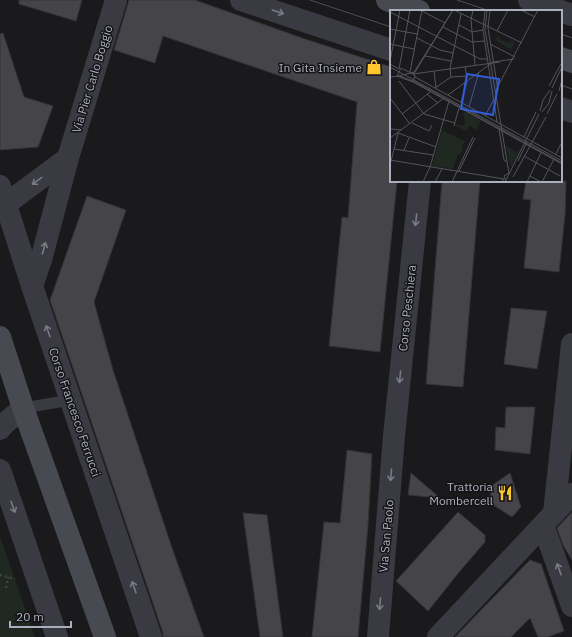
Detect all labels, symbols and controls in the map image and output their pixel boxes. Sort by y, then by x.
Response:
one-way arrow [272,9,284,17]
inset map [390,10,562,182]
street label: Via Pier Carlo Boggio [68,23,116,135]
shop icon: In Gita Insieme [365,58,383,76]
place label: In Gita Insieme [279,60,362,75]
one-way arrow [31,177,42,185]
one-way arrow [413,213,420,226]
one-way arrow [41,242,48,255]
street label: Corso Peschiera [395,264,419,352]
one-way arrow [43,325,51,337]
street label: Corso Francesco Ferrucci [46,345,104,479]
one-way arrow [397,370,404,383]
one-way arrow [388,468,395,481]
place label: Trattoria Mombercell [429,479,494,508]
restaurant icon: Trattoria Mombercell [496,484,514,502]
street label: Via San Paolo [375,499,397,573]
one-way arrow [9,500,17,512]
one-way arrow [554,564,562,576]
one-way arrow [130,580,137,593]
one-way arrow [377,597,384,610]
scale bar [10,603,71,629]
text: 20 m [16,609,44,624]

